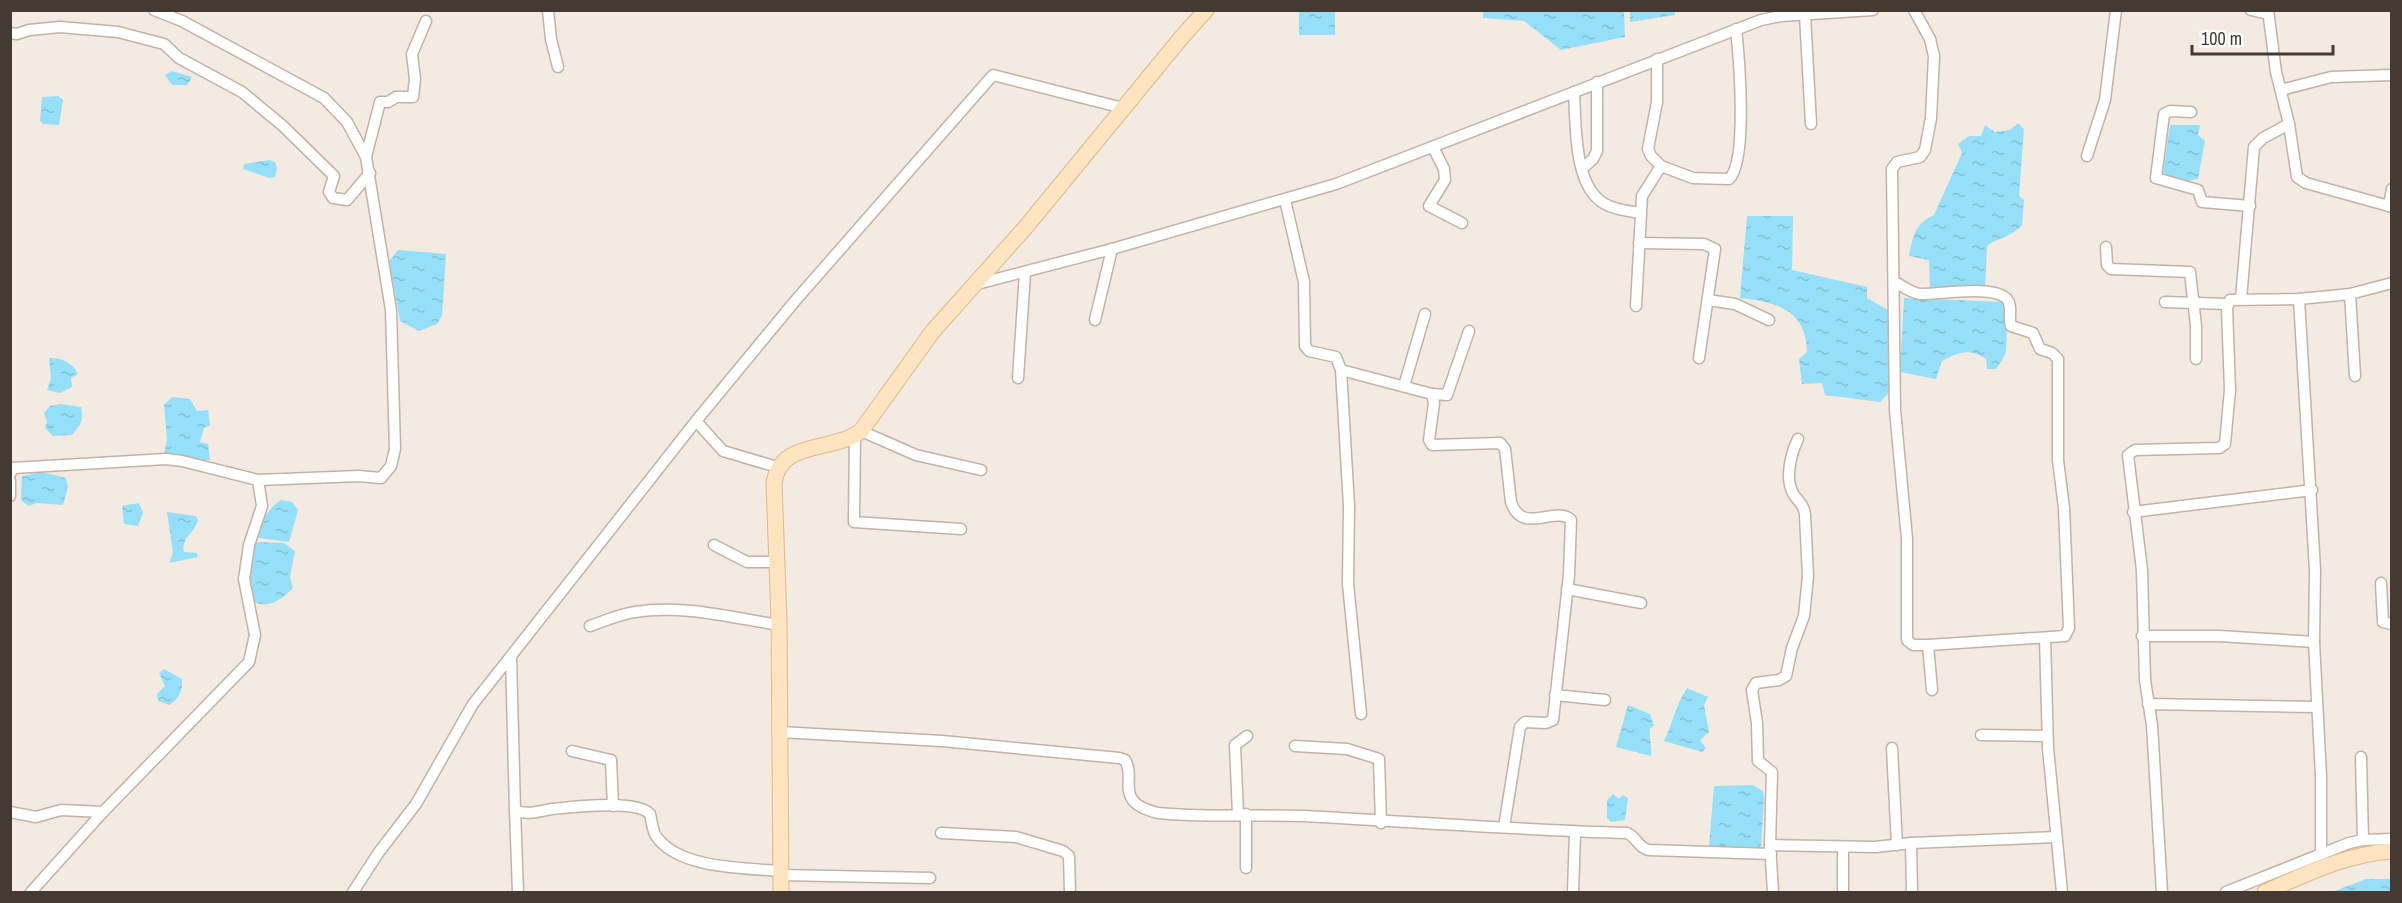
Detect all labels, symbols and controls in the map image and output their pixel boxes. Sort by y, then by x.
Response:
scale bar [2192,18,2333,56]
text: 100 m [2201,26,2242,51]

